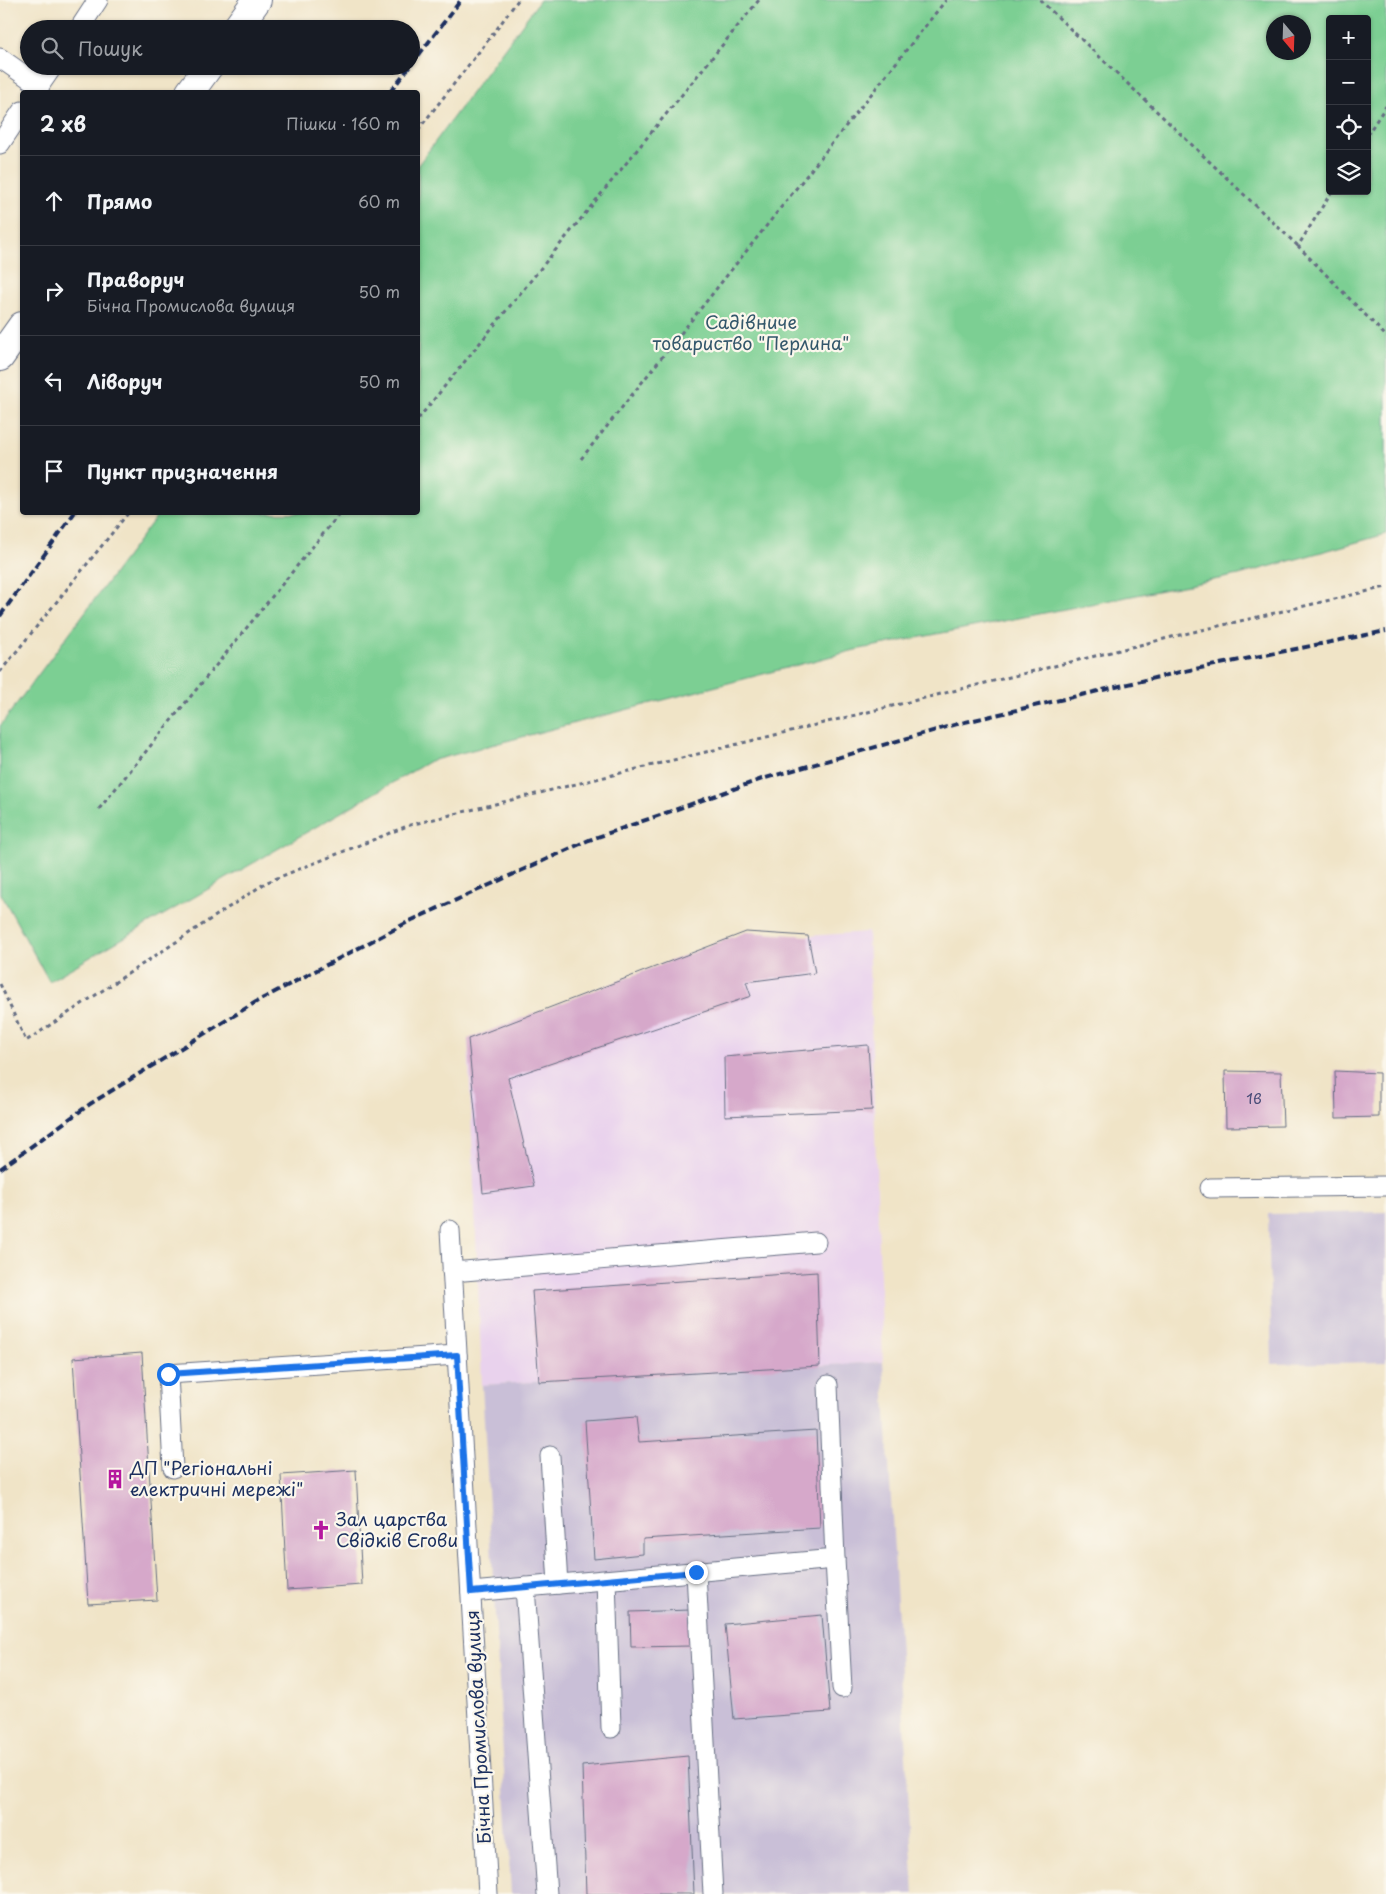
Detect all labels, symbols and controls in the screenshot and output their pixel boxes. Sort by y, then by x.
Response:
north arrow [1266,15,1311,60]
map controls [1326,15,1371,195]
button: + [1326,15,1371,60]
search box [20,20,420,75]
icon: search [38,34,66,62]
text: Пошук [78,34,143,62]
button: − [1326,60,1371,105]
button: locate [1326,105,1371,150]
text: 2 хв [40,107,86,139]
text: Пішки · 160 m [286,111,400,135]
button: layers [1326,150,1371,195]
icon: ahead [40,187,68,215]
text: Прямо [87,187,152,215]
text: 60 m [358,189,400,213]
text: Праворуч [87,265,184,293]
icon: right [40,277,68,305]
text: 50 m [359,279,400,303]
text: Бічна Промислова вулиця [87,293,295,317]
park label: Садівниче товариство "Перлина" [653,308,849,356]
icon: left [40,367,68,395]
text: Ліворуч [87,367,163,395]
text: 50 m [359,369,400,393]
icon: arrive [40,457,68,485]
text: Пункт призначення [87,457,278,485]
house number: 1в [1246,1086,1262,1109]
route start [157,1363,180,1386]
place label: ДП "Регіональні електричні мережі" [129,1454,303,1502]
building icon: ДП "Регіональні електричні мережі" [104,1468,126,1490]
place label: Зал царства Свідків Єгови [336,1505,458,1553]
church icon: Зал царства Свідків Єгови [310,1519,332,1541]
route end [685,1561,708,1584]
street label: Бічна Промислова вулиця [458,1609,497,1845]

